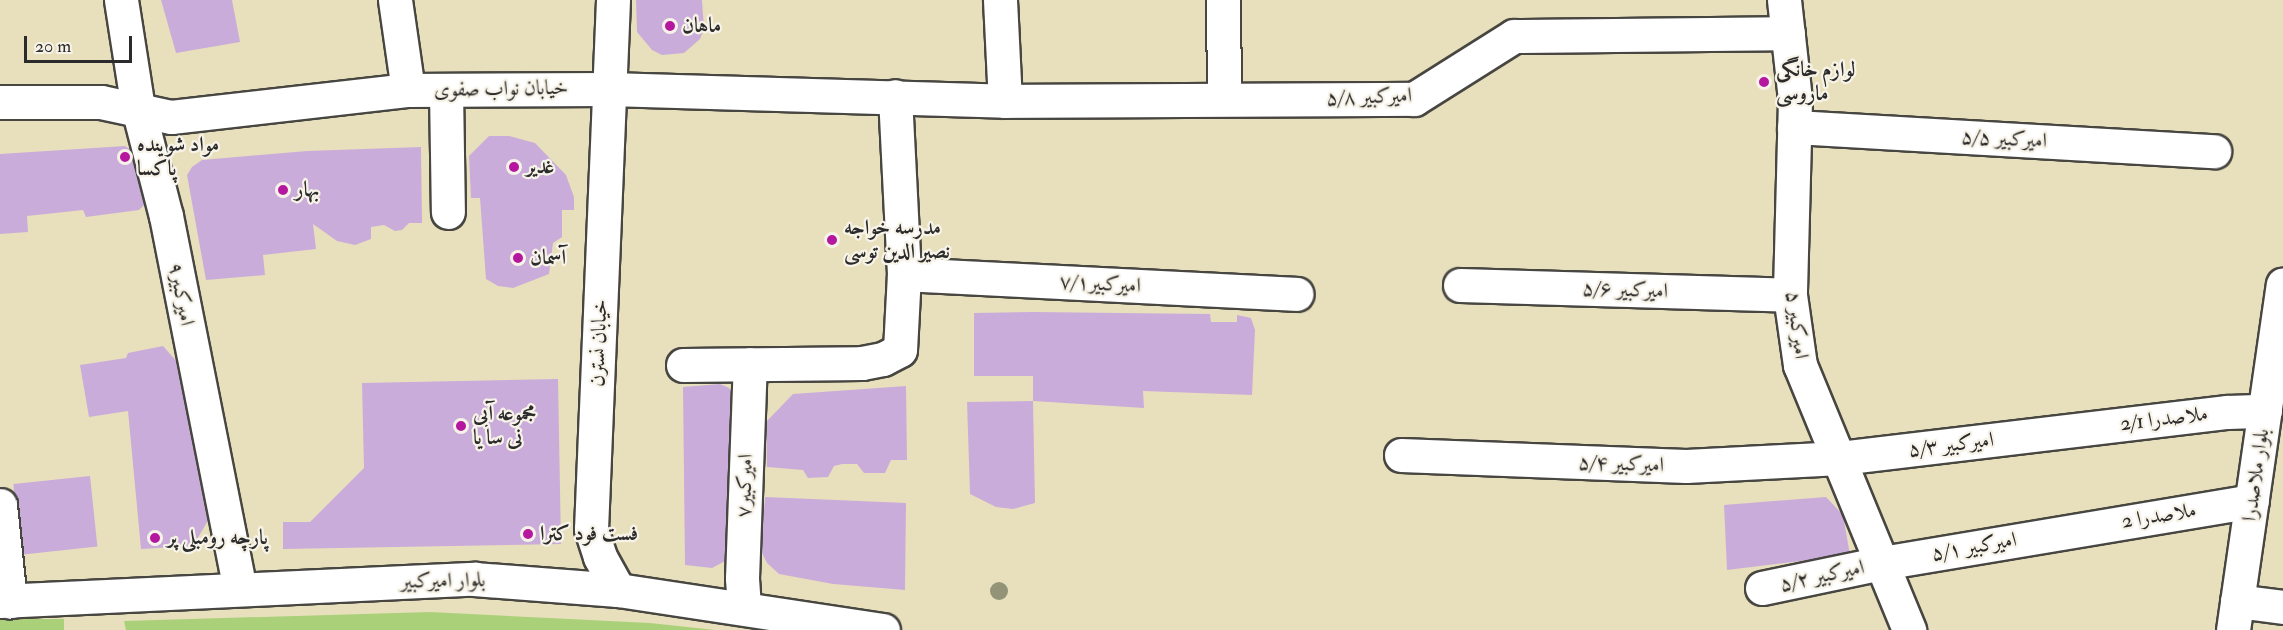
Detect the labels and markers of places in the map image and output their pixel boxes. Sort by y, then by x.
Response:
place label: ماهان [682,13,721,39]
marker: ماهان [663,19,677,33]
place label: لوازم خانگی ماروسی [1776,57,1855,107]
marker: لوازم خانگی ماروسی [1757,75,1771,89]
place label: مواد شوینده پاکسا [137,132,219,182]
marker: مواد شوینده پاکسا [118,150,132,164]
place label: غدیر [526,154,554,180]
marker: غدیر [507,160,521,174]
place label: بهار [295,177,319,203]
marker: بهار [276,183,290,197]
place label: مدرسه خواجه نصیر الدین توسی [844,215,950,265]
marker: مدرسه خواجه نصیر الدین توسی [825,233,839,247]
place label: آسمان [530,245,566,271]
marker: آسمان [511,251,525,265]
place label: مجموعه آبی نی سا یا [473,401,536,451]
marker: مجموعه آبی نی سا یا [454,419,468,433]
place label: فست فود کترا [540,521,638,547]
place label: پارچه رومبلی پر [167,525,268,551]
marker: فست فود کترا [521,527,535,541]
marker: پارچه رومبلی پر [148,531,162,545]

